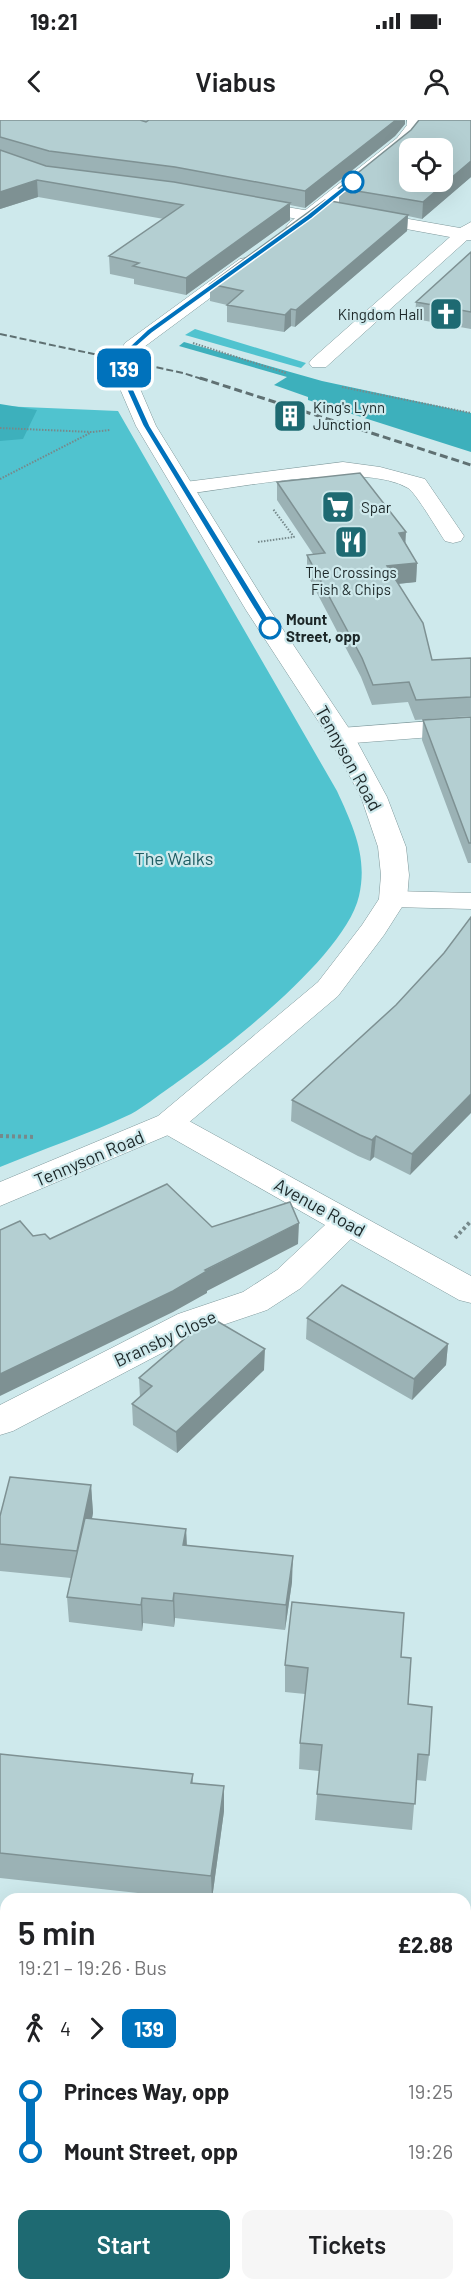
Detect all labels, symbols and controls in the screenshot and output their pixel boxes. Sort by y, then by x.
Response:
text: 19:21 [30,8,77,34]
icon: back [18,65,51,98]
text: Viabus [195,65,276,97]
icon: person [420,65,453,98]
map controls [399,138,453,192]
button: locate [399,138,453,192]
unlabelled marker [342,171,364,193]
church icon: Kingdom Hall [428,296,464,332]
place label: Kingdom Hall [338,305,423,323]
line badge: 139 [90,348,158,388]
text: 139 [109,356,139,381]
building icon: King's Lynn Junction [272,398,308,434]
place label: King's Lynn Junction [313,398,385,433]
supermarket icon: Spar [320,489,356,525]
place label: Spar [361,498,392,516]
restaurant icon: The Crossings Fish & Chips [333,524,369,560]
place label: The Crossings Fish & Chips [305,563,397,598]
place label: Mount Street, opp [286,610,360,645]
marker: Mount Street, opp [259,617,281,639]
street label: Tennyson Road [311,701,387,815]
park label: The Walks [135,847,213,869]
street label: Tennyson Road [31,1125,147,1191]
street label: Avenue Road [271,1173,369,1241]
street label: Bransby Close [110,1305,220,1371]
text: 5 min [18,1912,96,1952]
text: £2.88 [397,1931,453,1957]
text: 19:21 – 19:26 · Bus [18,1955,167,1979]
icon: walk [18,2012,51,2045]
icon: forward [80,2012,113,2045]
text: 4 [60,2016,71,2040]
text: 139 [134,2016,164,2041]
text: Princes Way, opp [64,2078,229,2104]
text: 19:25 [408,2079,453,2103]
text: Mount Street, opp [64,2138,238,2164]
text: 19:26 [408,2139,453,2163]
button: Start [18,2210,230,2279]
button: Tickets [242,2210,453,2279]

